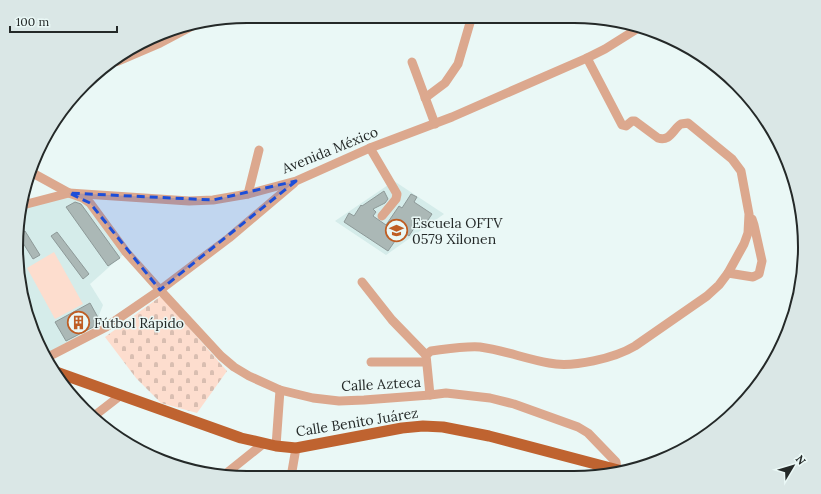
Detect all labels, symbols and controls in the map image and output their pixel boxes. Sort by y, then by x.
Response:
scale bar [10,8,117,34]
text: 100 m [16,14,49,29]
street label: Avenida México [278,123,381,178]
place label: Escuela OFTV 0579 Xilonen [412,214,503,248]
school or university icon: Escuela OFTV 0579 Xilonen [384,218,410,244]
building icon: Fútbol Rápido [66,310,92,336]
place label: Fútbol Rápido [94,314,184,332]
street label: Calle Azteca [341,373,421,395]
street label: Calle Benito Juárez [295,403,419,441]
north arrow [773,446,813,486]
text: N [793,452,809,468]

